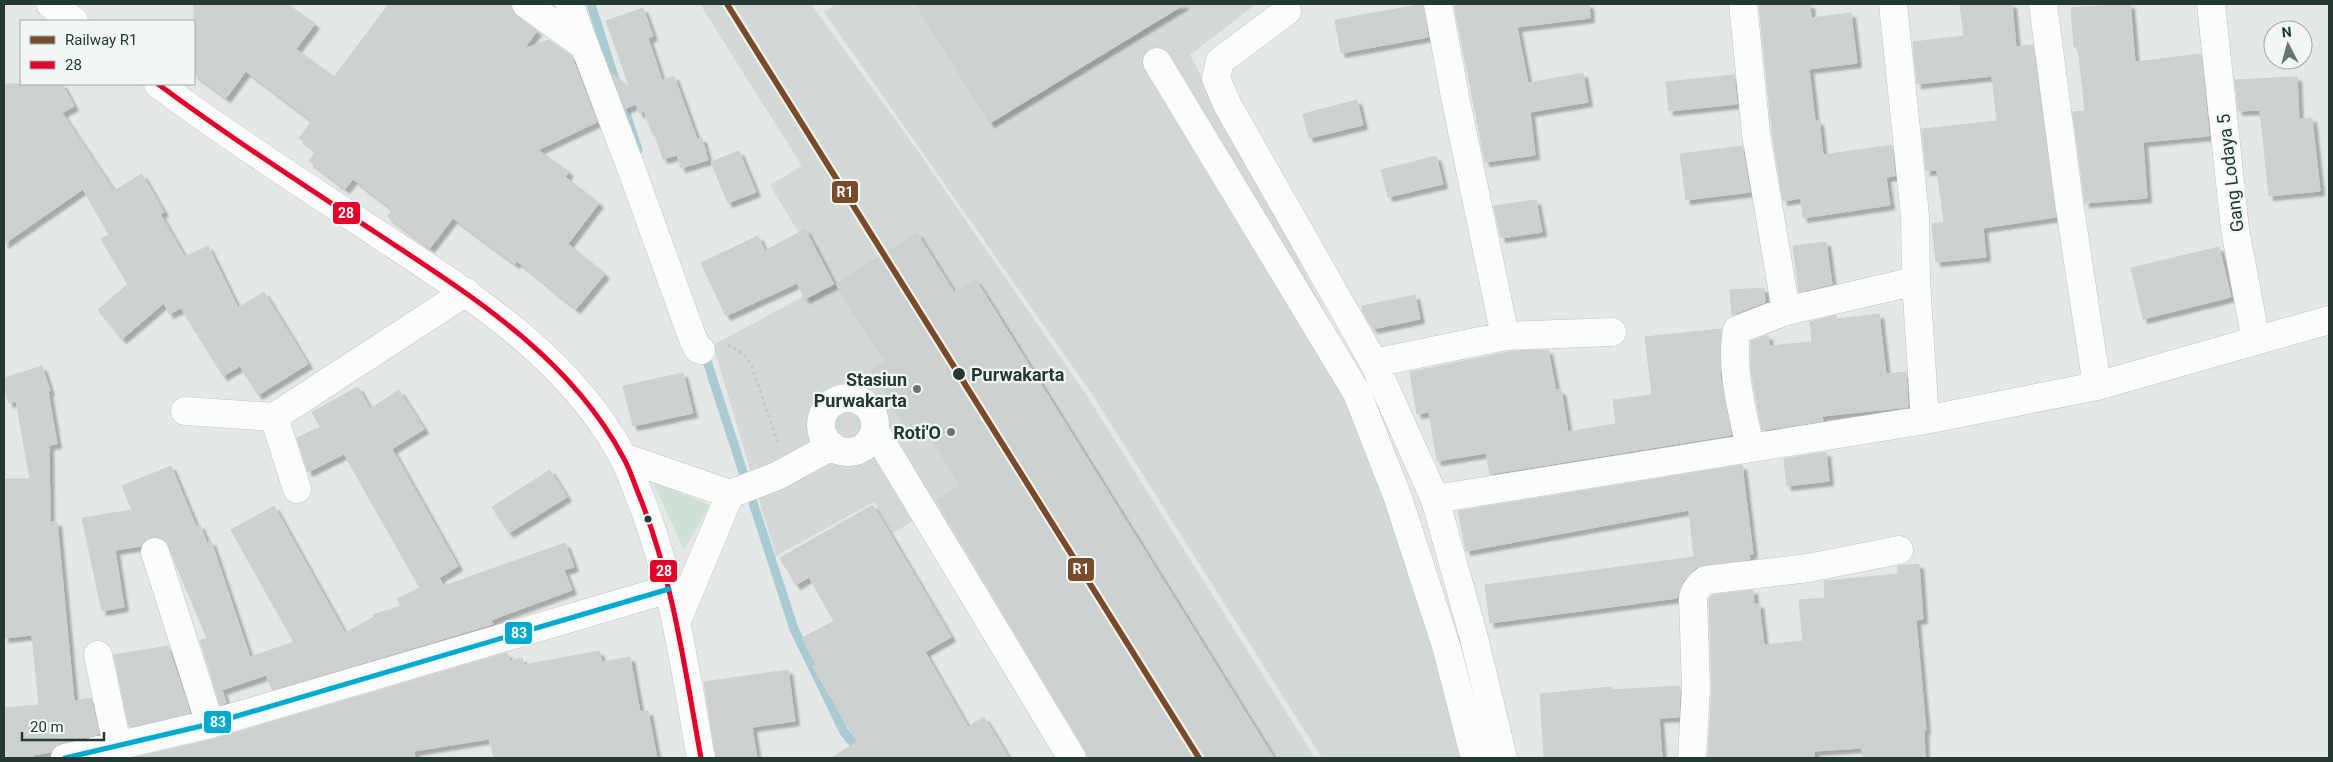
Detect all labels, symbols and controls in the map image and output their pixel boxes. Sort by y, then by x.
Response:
legend [20,20,195,85]
north arrow [2263,20,2313,70]
text: N [2281,24,2292,41]
text: Railway R1 [65,31,138,49]
text: 28 [65,56,82,74]
street label: Gang Lodaya 5 [2212,113,2248,233]
line badge: R1 [831,180,859,204]
text: R1 [836,184,854,200]
line badge: 28 [332,201,361,225]
text: 28 [338,205,354,221]
place label: Purwakarta [971,364,1065,385]
marker: Purwakarta [951,366,967,382]
place label: Stasiun Purwakarta [814,369,907,411]
marker: Stasiun Purwakarta [911,383,923,395]
place label: Roti'O [893,422,941,443]
marker: Roti'O [945,426,957,438]
unlabelled marker [643,514,653,524]
line badge: R1 [1067,557,1095,582]
line badge: 28 [649,559,678,583]
text: R1 [1072,561,1090,577]
text: 28 [656,563,672,579]
line badge: 83 [504,621,533,645]
text: 83 [511,625,527,641]
scale bar [22,710,105,742]
line badge: 83 [203,710,232,734]
text: 83 [210,714,226,730]
text: 20 m [30,718,64,736]

